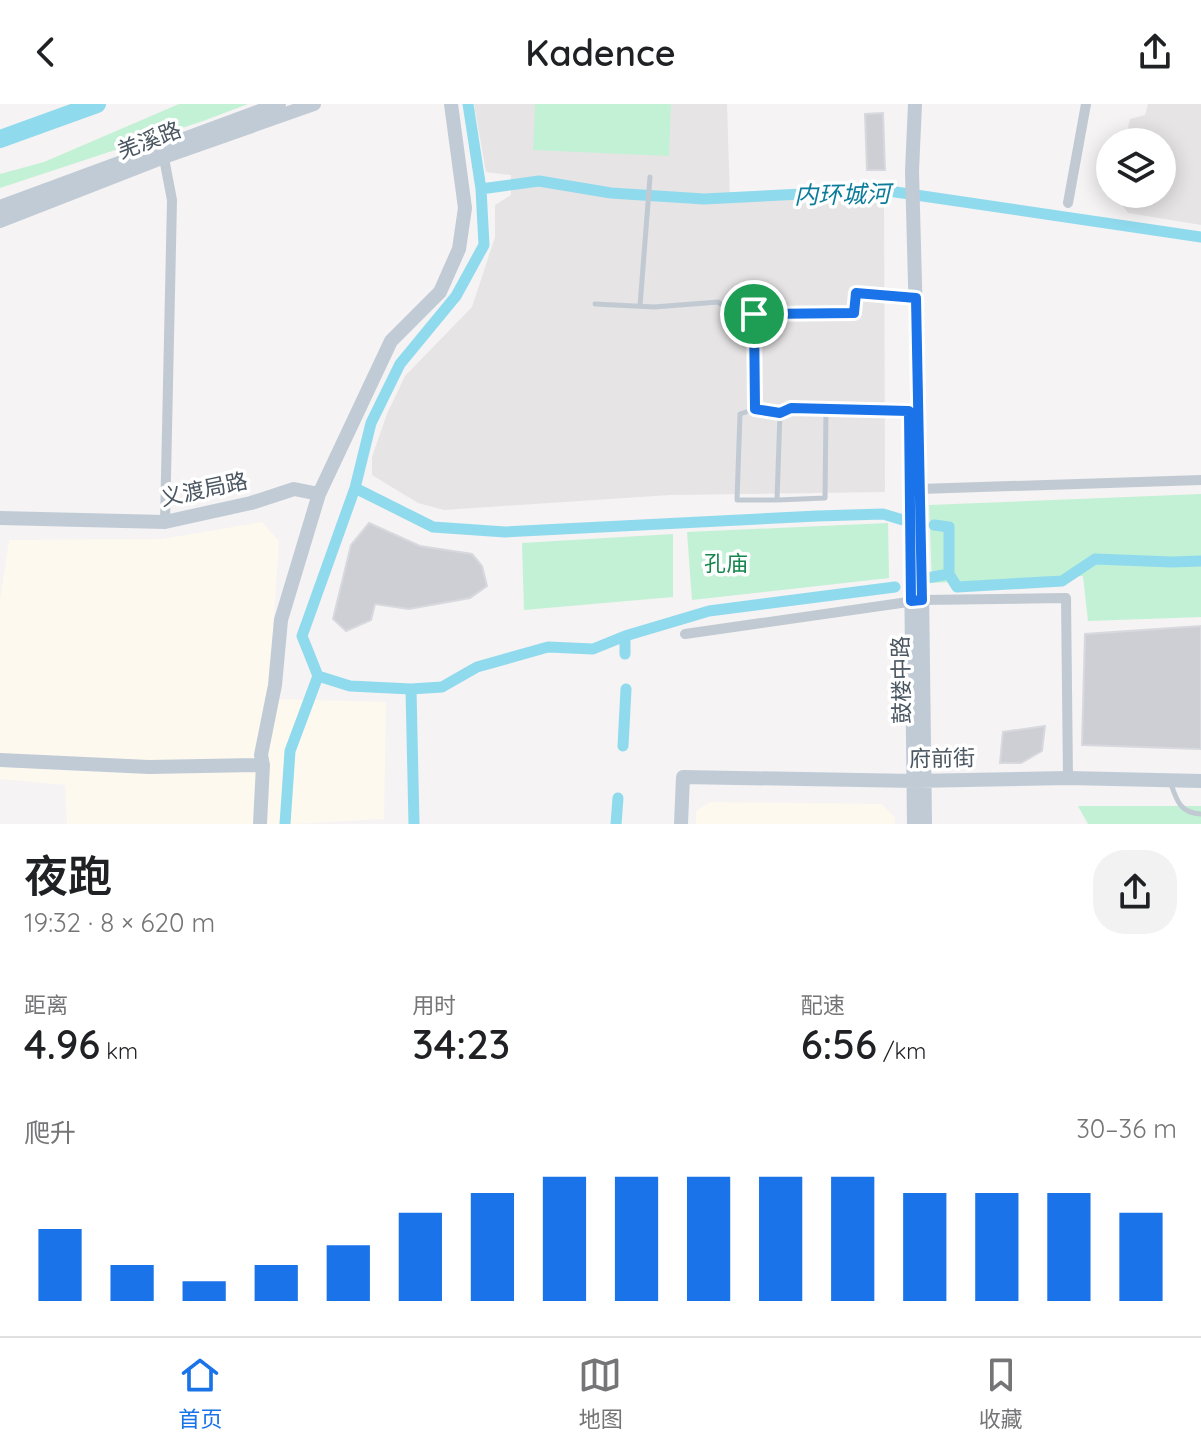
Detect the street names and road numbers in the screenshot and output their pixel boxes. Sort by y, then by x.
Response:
street label: 羌溪路 [113,115,185,165]
street label: 义渡局路 [158,466,250,512]
street label: 鼓楼中路 [886,636,916,724]
street label: 府前街 [909,743,975,773]

